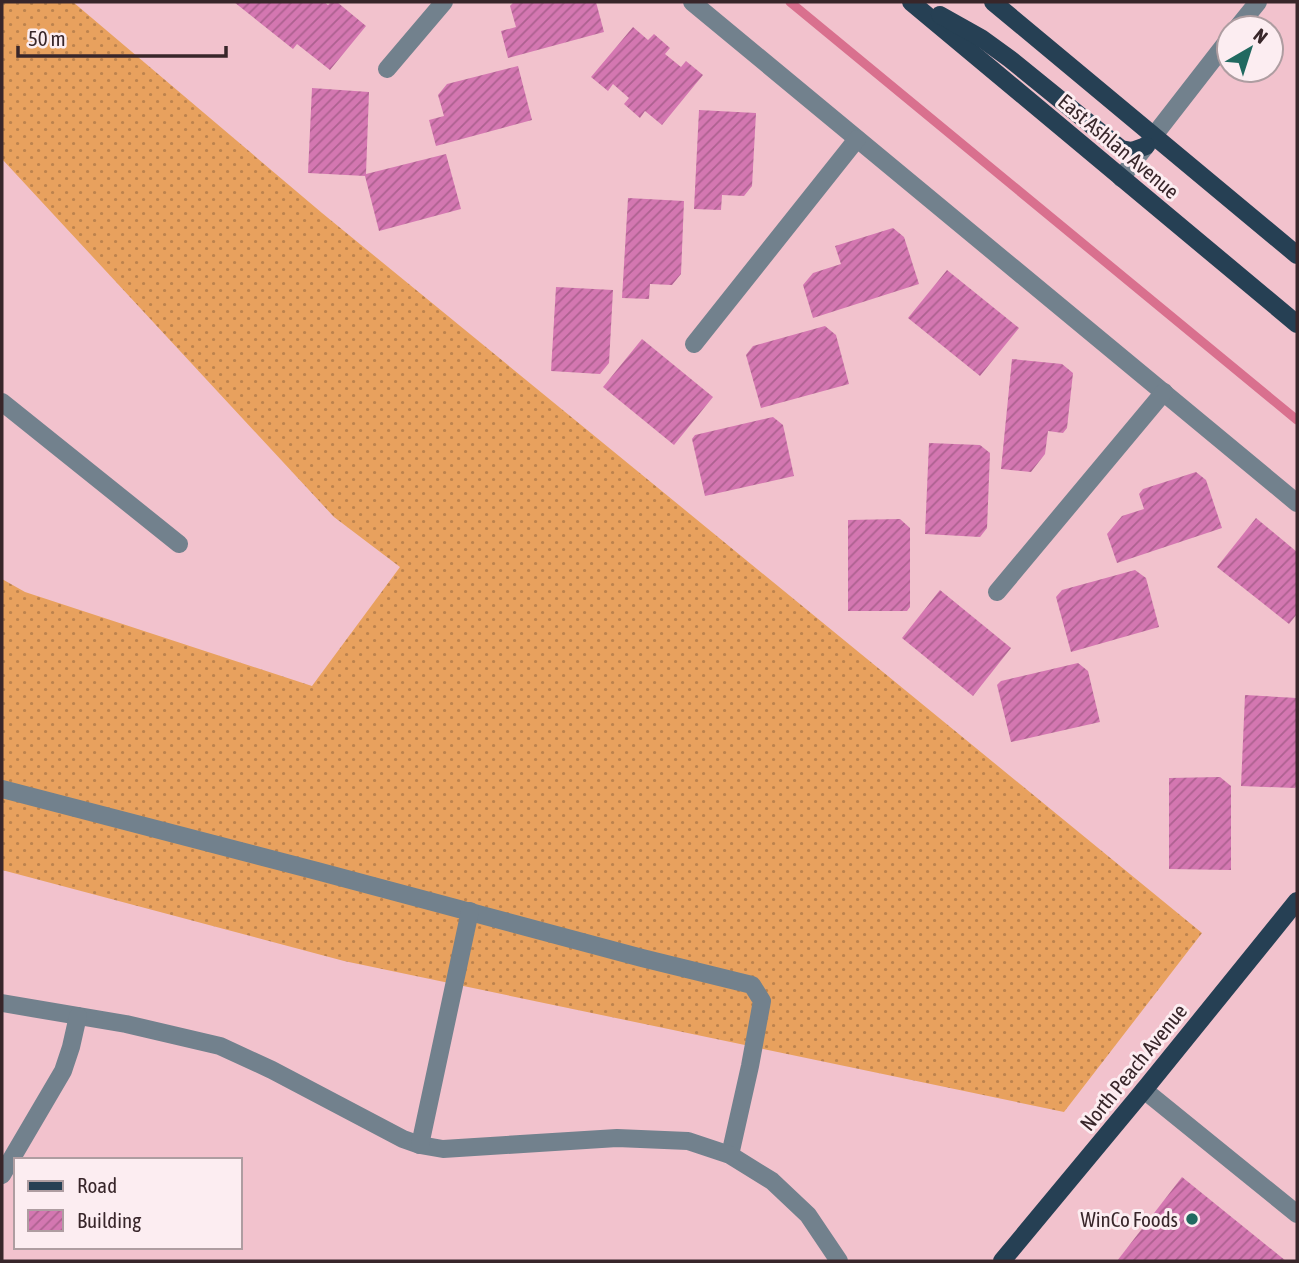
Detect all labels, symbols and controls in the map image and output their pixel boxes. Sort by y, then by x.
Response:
scale bar [18,14,226,58]
north arrow [1215,14,1285,84]
text: N [1249,24,1272,48]
text: 50 m [28,26,66,50]
street label: East Ashlan Avenue [1054,89,1184,203]
street label: North Peach Avenue [1075,999,1191,1135]
legend [14,1158,242,1249]
text: Road [77,1173,117,1197]
place label: WinCo Foods [1080,1207,1178,1231]
text: Building [77,1208,141,1232]
marker: WinCo Foods [1184,1211,1200,1227]

